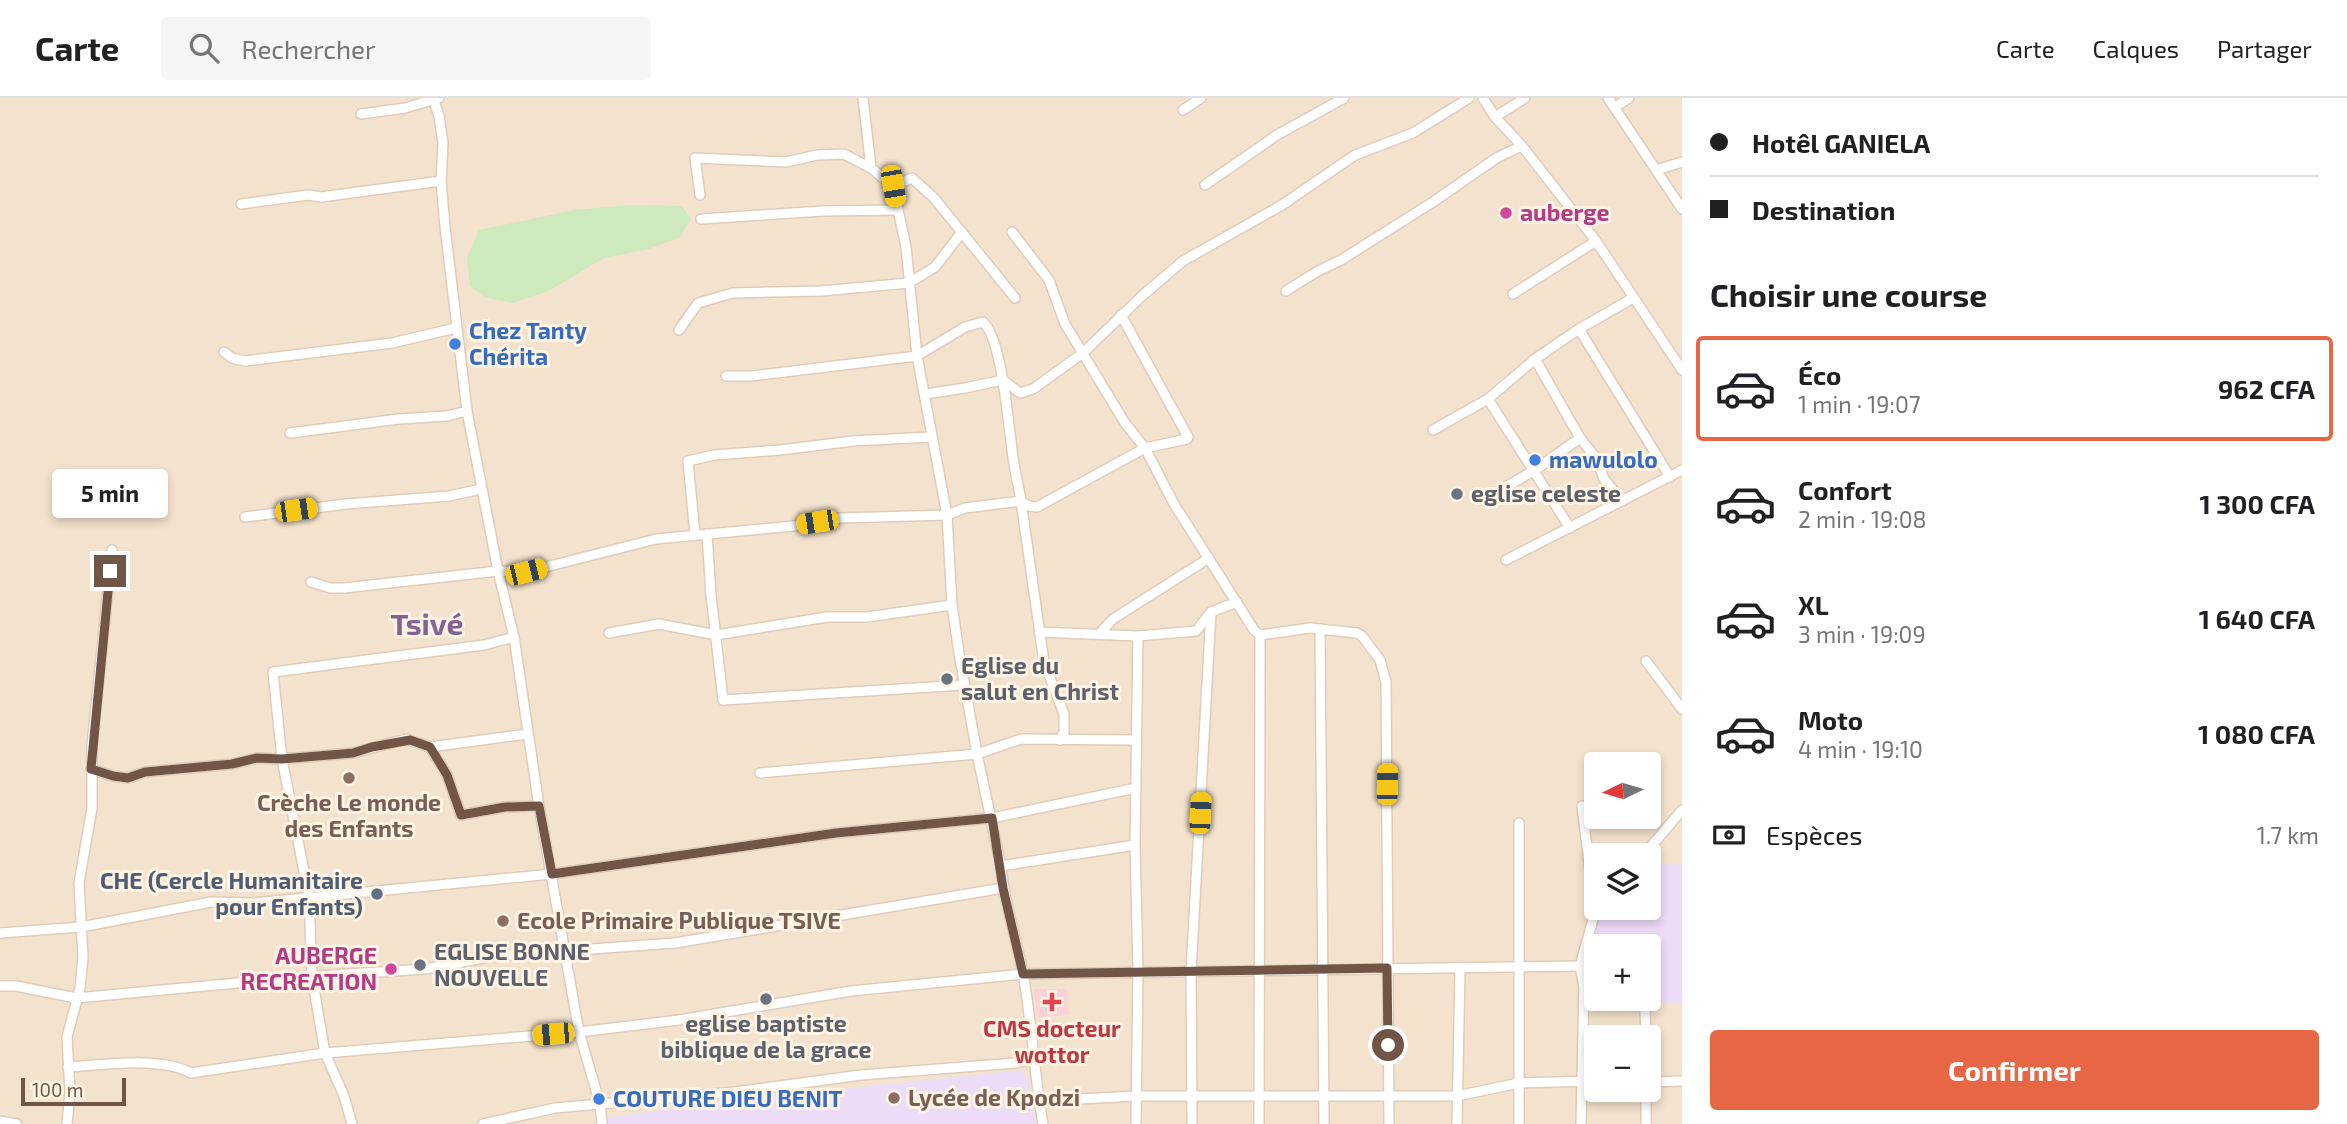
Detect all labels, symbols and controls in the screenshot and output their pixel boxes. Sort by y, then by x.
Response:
search box [161,17,651,80]
text: Carte [35,28,119,68]
icon: search [185,29,223,67]
text: Rechercher [241,33,375,64]
text: Carte [1996,34,2055,63]
text: Calques [2093,34,2179,63]
text: Partager [2217,34,2312,63]
text: Hotêl GANIELA [1752,127,1930,158]
car [880,163,907,209]
text: Destination [1752,194,1895,225]
place label: auberge [1520,198,1609,226]
marker: auberge [1498,205,1514,221]
text: Choisir une course [1710,275,1987,313]
place label: Chez Tanty Chérita [469,316,587,370]
marker: Chez Tanty Chérita [447,336,463,352]
icon: car [1714,357,1777,420]
text: Éco [1798,359,1841,390]
text: 962 CFA [2218,373,2315,404]
text: 1 min · 19:07 [1798,390,1921,418]
place label: mawulolo [1549,445,1658,473]
marker: mawulolo [1527,452,1543,468]
callout: 5 min [52,470,168,518]
icon: car [1714,472,1777,535]
text: Confort [1798,474,1892,505]
text: 5 min [81,479,139,507]
place label: eglise celeste [1471,479,1621,507]
marker: eglise celeste [1449,486,1465,502]
text: 1 300 CFA [2199,488,2315,519]
car [274,497,319,523]
text: 2 min · 19:08 [1798,505,1927,533]
car [795,508,840,536]
route end [94,555,126,587]
car [504,557,549,587]
icon: car [1714,587,1777,650]
text: XL [1798,589,1829,620]
text: 1 640 CFA [2199,603,2315,634]
district label: Tsivé [391,605,463,641]
text: 3 min · 19:09 [1798,620,1926,648]
place label: Eglise du salut en Christ [961,651,1119,705]
marker: Eglise du salut en Christ [939,671,955,687]
icon: car [1714,702,1777,765]
text: Moto [1798,704,1863,735]
text: 1 080 CFA [2198,718,2315,749]
text: 4 min · 19:10 [1798,735,1923,763]
north arrow [1584,752,1661,830]
map controls [1584,752,1661,1102]
car [1377,763,1398,805]
marker: Crèche Le monde des Enfants [341,770,357,786]
place label: Crèche Le monde des Enfants [257,788,441,842]
car [1189,791,1212,835]
icon: cash [1710,816,1748,854]
text: Espèces [1766,819,1863,850]
text: 1.7 km [2257,821,2319,849]
button: layers [1584,843,1661,920]
place label: CHE (Cercle Humanitaire pour Enfants) [100,866,363,920]
marker: CHE (Cercle Humanitaire pour Enfants) [369,886,385,902]
place label: Ecole Primaire Publique TSIVE [517,906,841,934]
marker: Ecole Primaire Publique TSIVE [495,913,511,929]
button: + [1584,934,1661,1011]
place label: EGLISE BONNE NOUVELLE [434,937,590,991]
place label: AUBERGE RECREATION [241,941,377,995]
marker: EGLISE BONNE NOUVELLE [412,957,428,973]
marker: AUBERGE RECREATION [383,961,399,977]
marker: eglise baptiste biblique de la grace [758,991,774,1007]
marker: CMS docteur wottor [1042,992,1062,1012]
place label: eglise baptiste biblique de la grace [661,1009,871,1063]
place label: CMS docteur wottor [983,1014,1121,1068]
car [532,1022,575,1046]
button: − [1584,1025,1661,1102]
route start [1372,1029,1404,1061]
button: Confirmer [1710,1030,2319,1110]
scale bar [21,1075,126,1107]
text: 100 m [32,1078,83,1101]
place label: Lycée de Kpodzi [908,1083,1080,1111]
place label: COUTURE DIEU BENIT [613,1084,842,1112]
marker: Lycée de Kpodzi [886,1090,902,1106]
marker: COUTURE DIEU BENIT [591,1091,607,1107]

